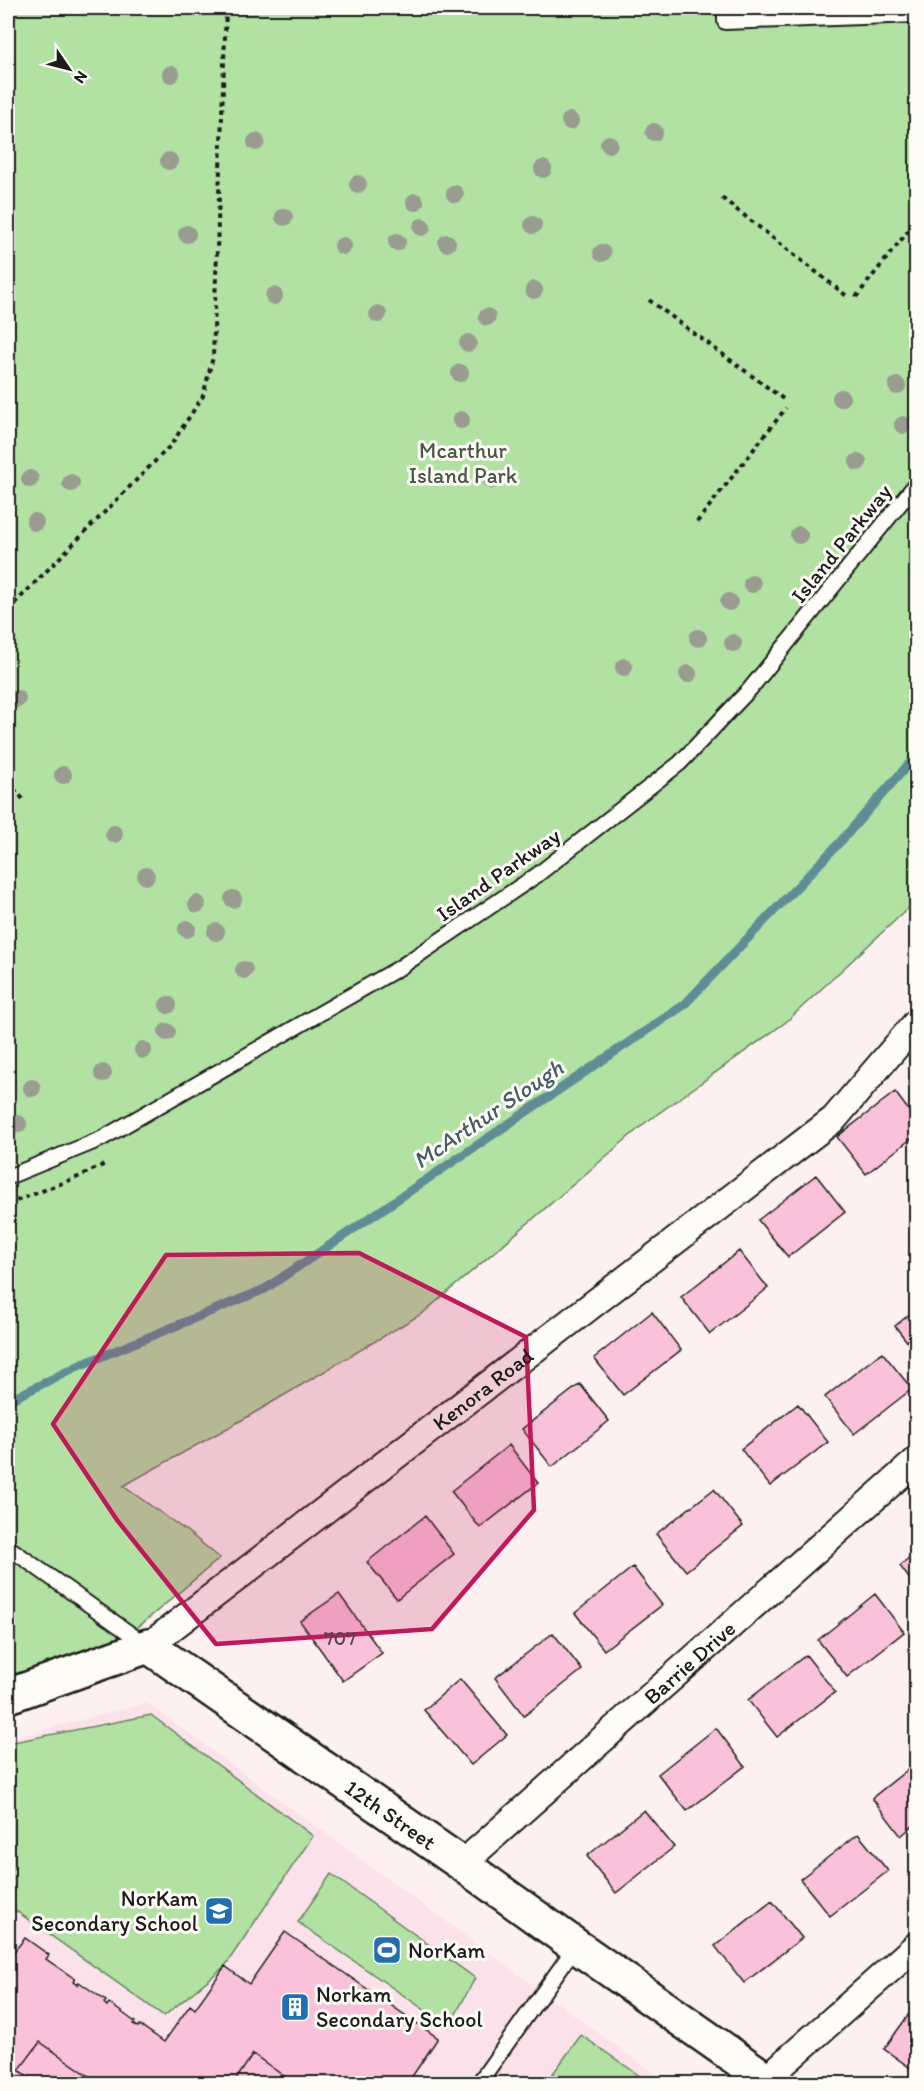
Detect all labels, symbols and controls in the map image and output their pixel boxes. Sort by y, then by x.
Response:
north arrow [39,39,99,99]
text: N [70,67,92,87]
park label: Mcarthur Island Park [409,437,518,489]
street label: Island Parkway [785,478,898,608]
street label: Island Parkway [431,821,566,927]
water label: McArthur Slough [407,1052,569,1174]
street label: Kenora Road [427,1342,539,1437]
street label: Barrie Drive [638,1615,741,1710]
house number: 707 [324,1626,356,1650]
street label: 12th Street [340,1774,441,1856]
place label: NorKam Secondary School [31,1885,198,1937]
school or university icon: NorKam Secondary School [203,1895,235,1927]
sports icon: NorKam [371,1934,403,1966]
place label: NorKam [408,1937,485,1964]
place label: Norkam Secondary School [316,1981,483,2033]
building icon: Norkam Secondary School [279,1991,311,2023]

